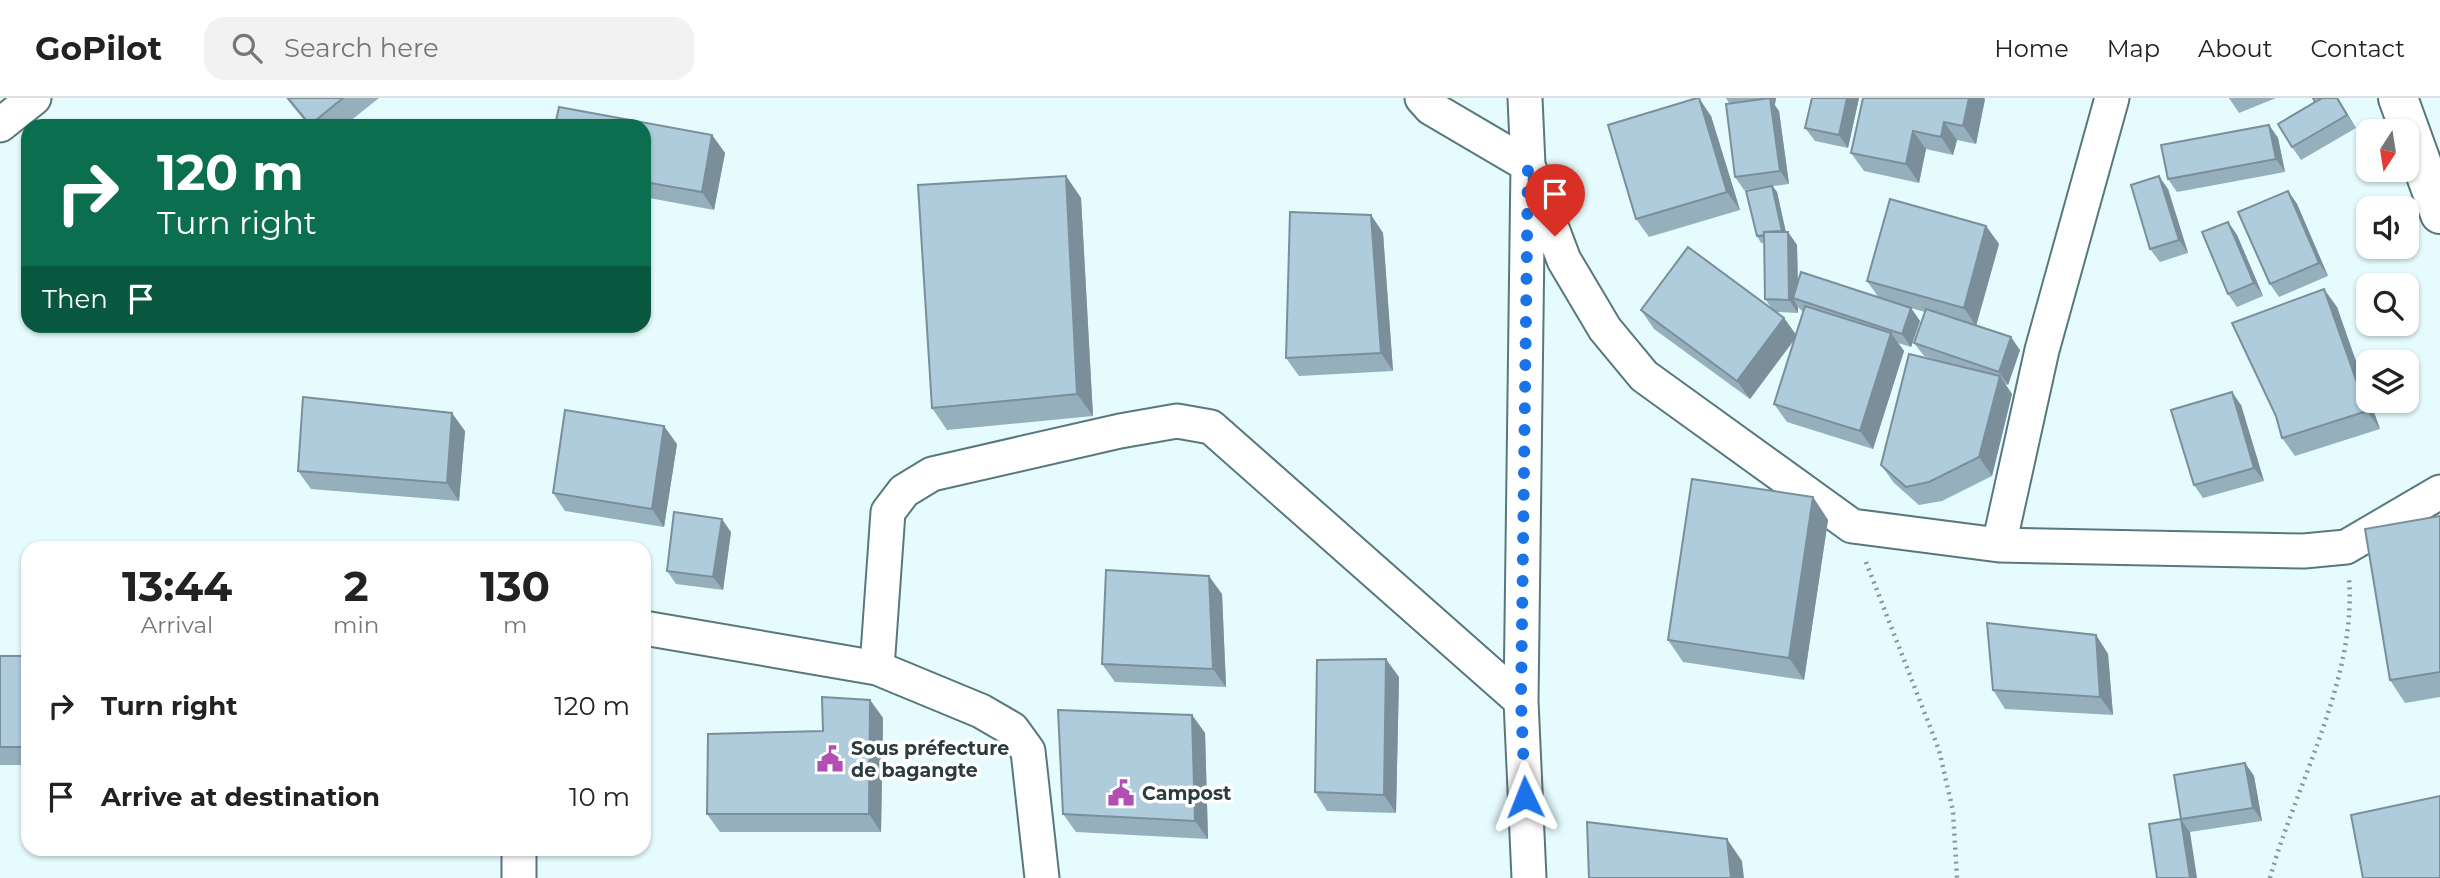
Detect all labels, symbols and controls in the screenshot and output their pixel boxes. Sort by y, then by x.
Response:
search box [204,17,694,80]
text: GoPilot [35,28,162,68]
icon: search [228,29,266,67]
text: Search here [284,32,439,64]
text: Home [1994,34,2069,63]
text: Map [2107,34,2160,63]
text: About [2198,34,2272,63]
text: Contact [2310,34,2405,63]
north arrow [2356,119,2418,182]
map controls [2356,119,2419,413]
text: 120 m [157,143,304,202]
icon: right [42,147,133,238]
pin [1525,164,1585,236]
icon: arrive [1536,175,1574,213]
button: sound [2356,196,2419,259]
text: Turn right [157,203,317,242]
button: search [2356,273,2419,336]
icon: arrive [122,280,160,318]
text: Then [42,283,108,315]
button: layers [2356,350,2419,413]
text: 13:44 [122,560,232,612]
text: 2 [344,560,369,612]
text: 130 [480,560,550,612]
text: Arrival [141,611,213,639]
text: min [333,611,379,639]
text: m [503,611,527,639]
icon: right [42,687,80,725]
text: Turn right [101,690,237,722]
text: 120 m [554,690,630,722]
place label: Sous préfecture de bagangte [851,737,1009,782]
public building icon: Sous préfecture de bagangte [815,744,845,774]
position arrow [1488,760,1562,834]
icon: arrive [42,778,80,816]
public building icon: Campost [1106,778,1136,808]
text: Arrive at destination [101,781,380,813]
text: 10 m [569,781,630,813]
place label: Campost [1142,782,1231,805]

